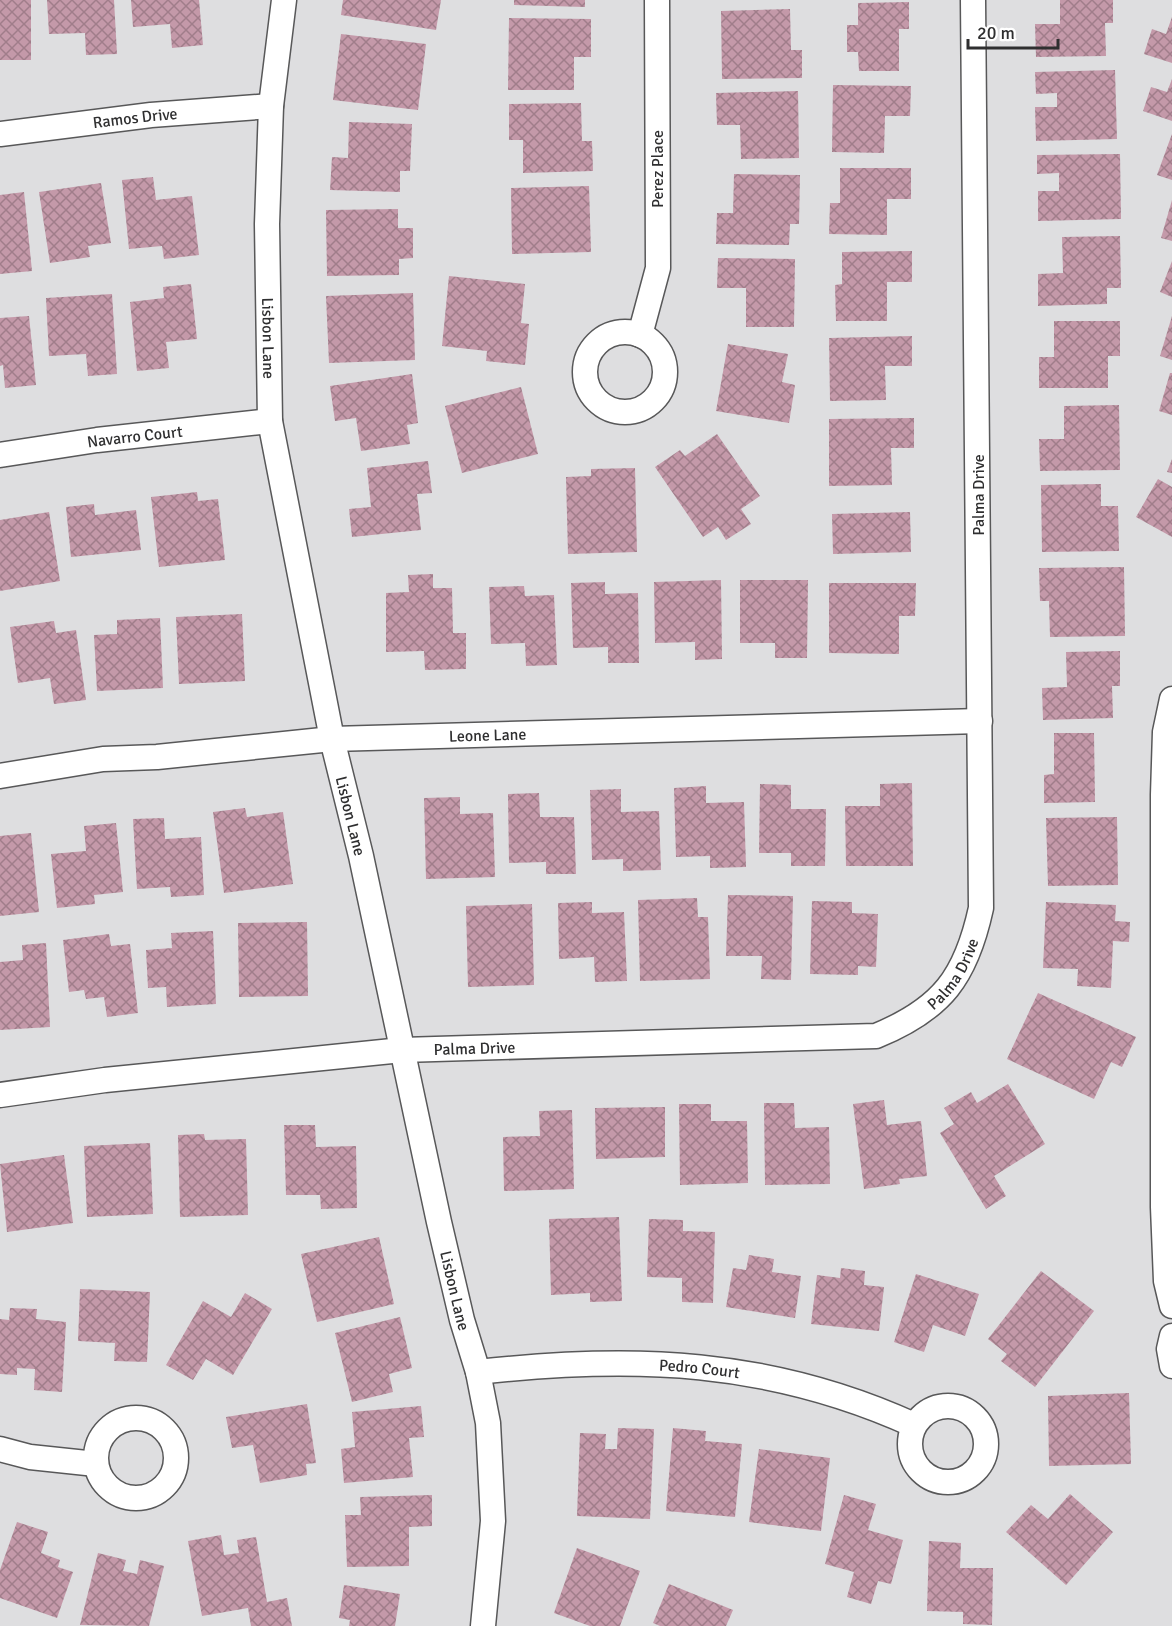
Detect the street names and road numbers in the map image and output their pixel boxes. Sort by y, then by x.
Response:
street label: Ramos Drive [92,104,178,133]
street label: Perez Place [648,130,668,208]
street label: Lisbon Lane [257,297,278,379]
street label: Navarro Court [86,422,184,452]
street label: Palma Drive [969,454,989,536]
street label: Leone Lane [449,725,527,747]
street label: Lisbon Lane [331,774,370,858]
street label: Palma Drive [923,936,983,1014]
street label: Palma Drive [433,1038,516,1060]
street label: Lisbon Lane [435,1249,474,1333]
street label: Pedro Court [659,1355,742,1383]

